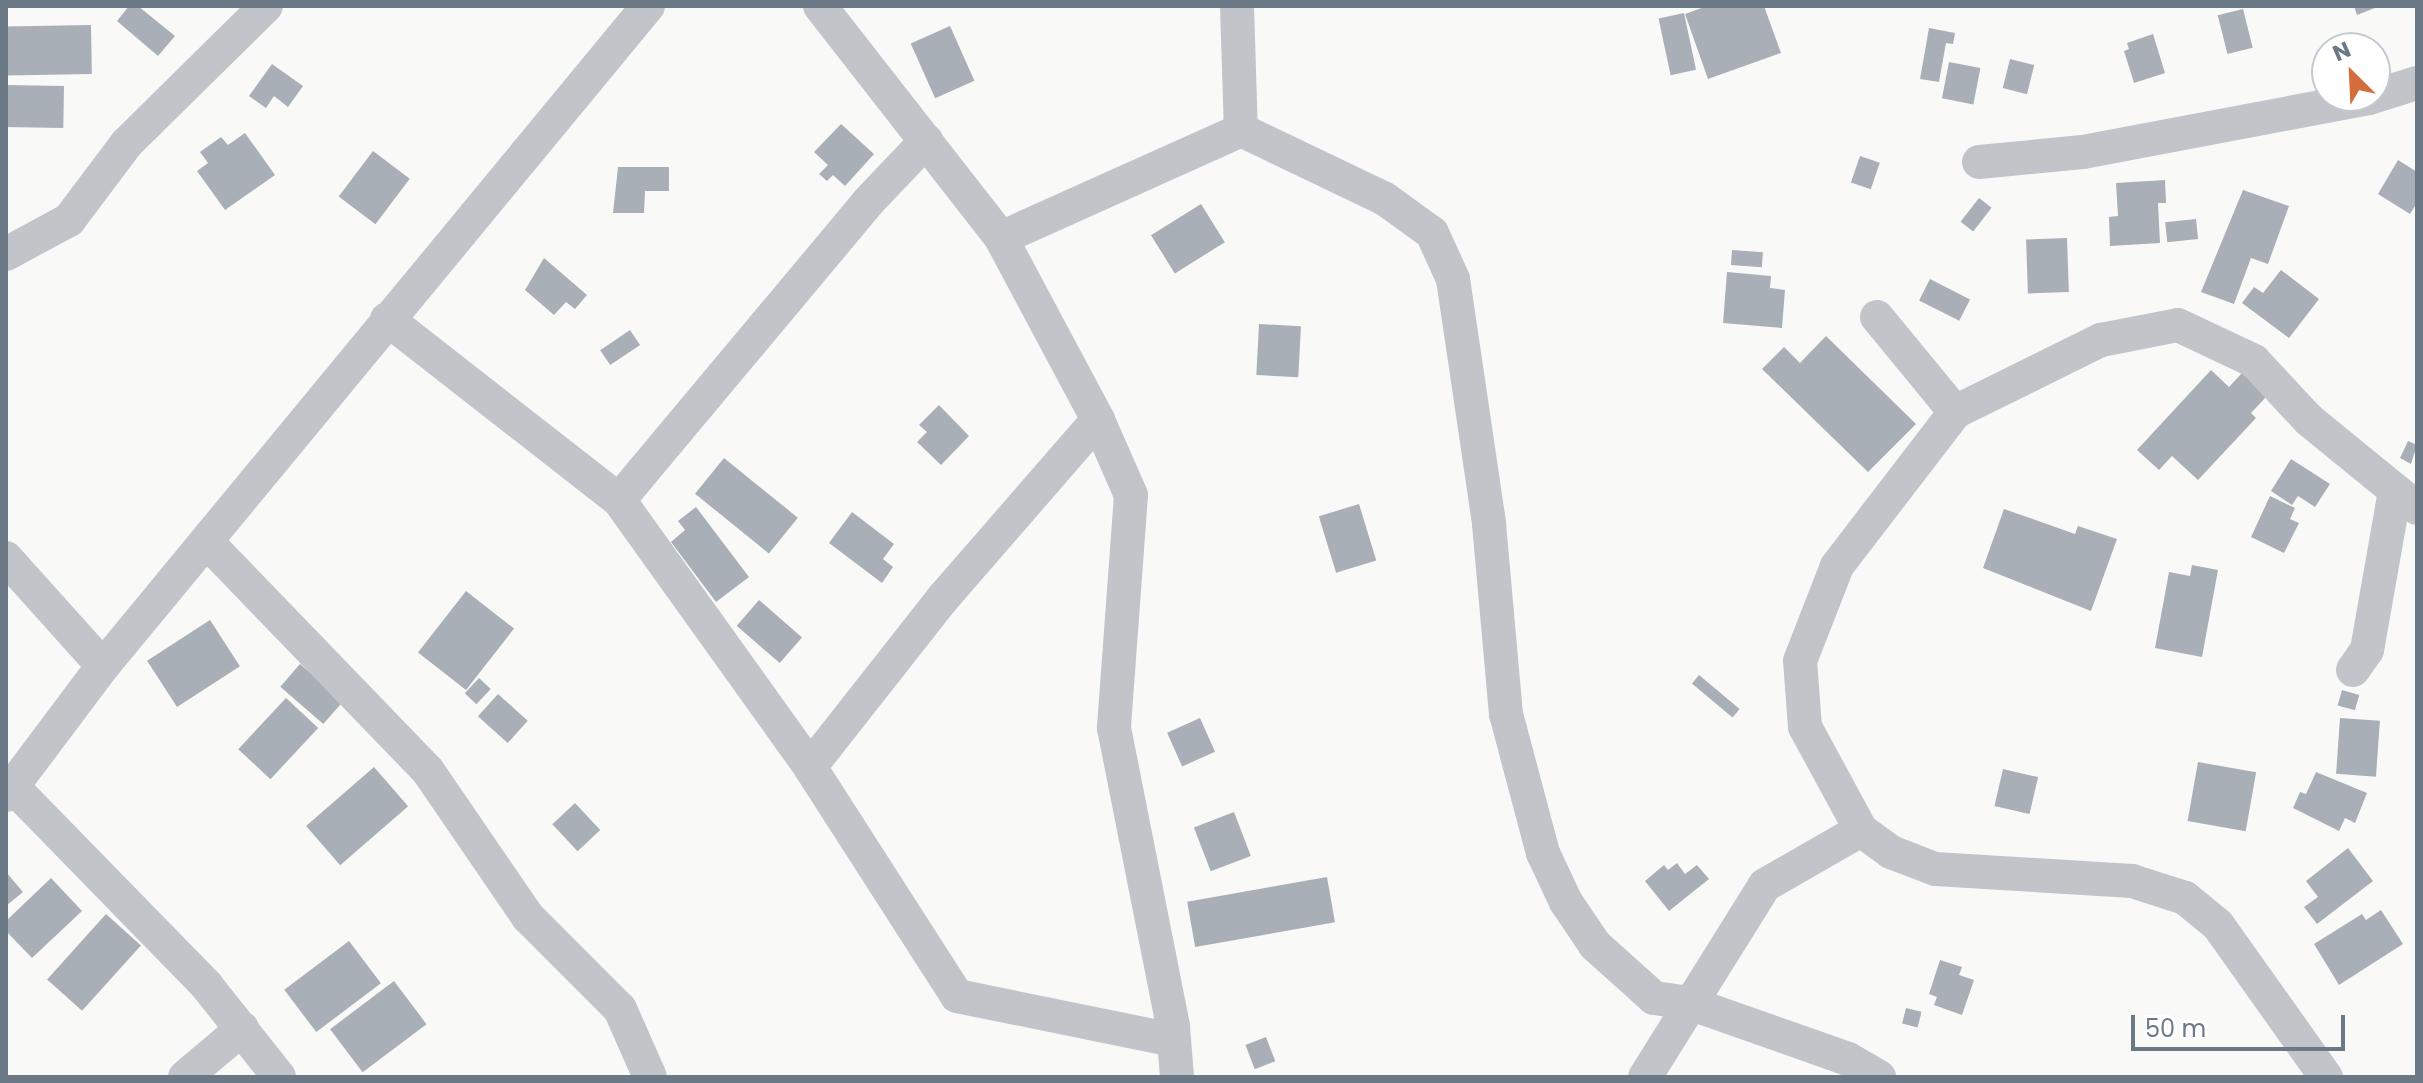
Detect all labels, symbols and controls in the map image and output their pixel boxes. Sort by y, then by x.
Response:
north arrow [2311,32,2391,112]
text: N [2328,34,2356,69]
scale bar [2135,999,2349,1049]
text: 50 m [2145,1012,2206,1045]

